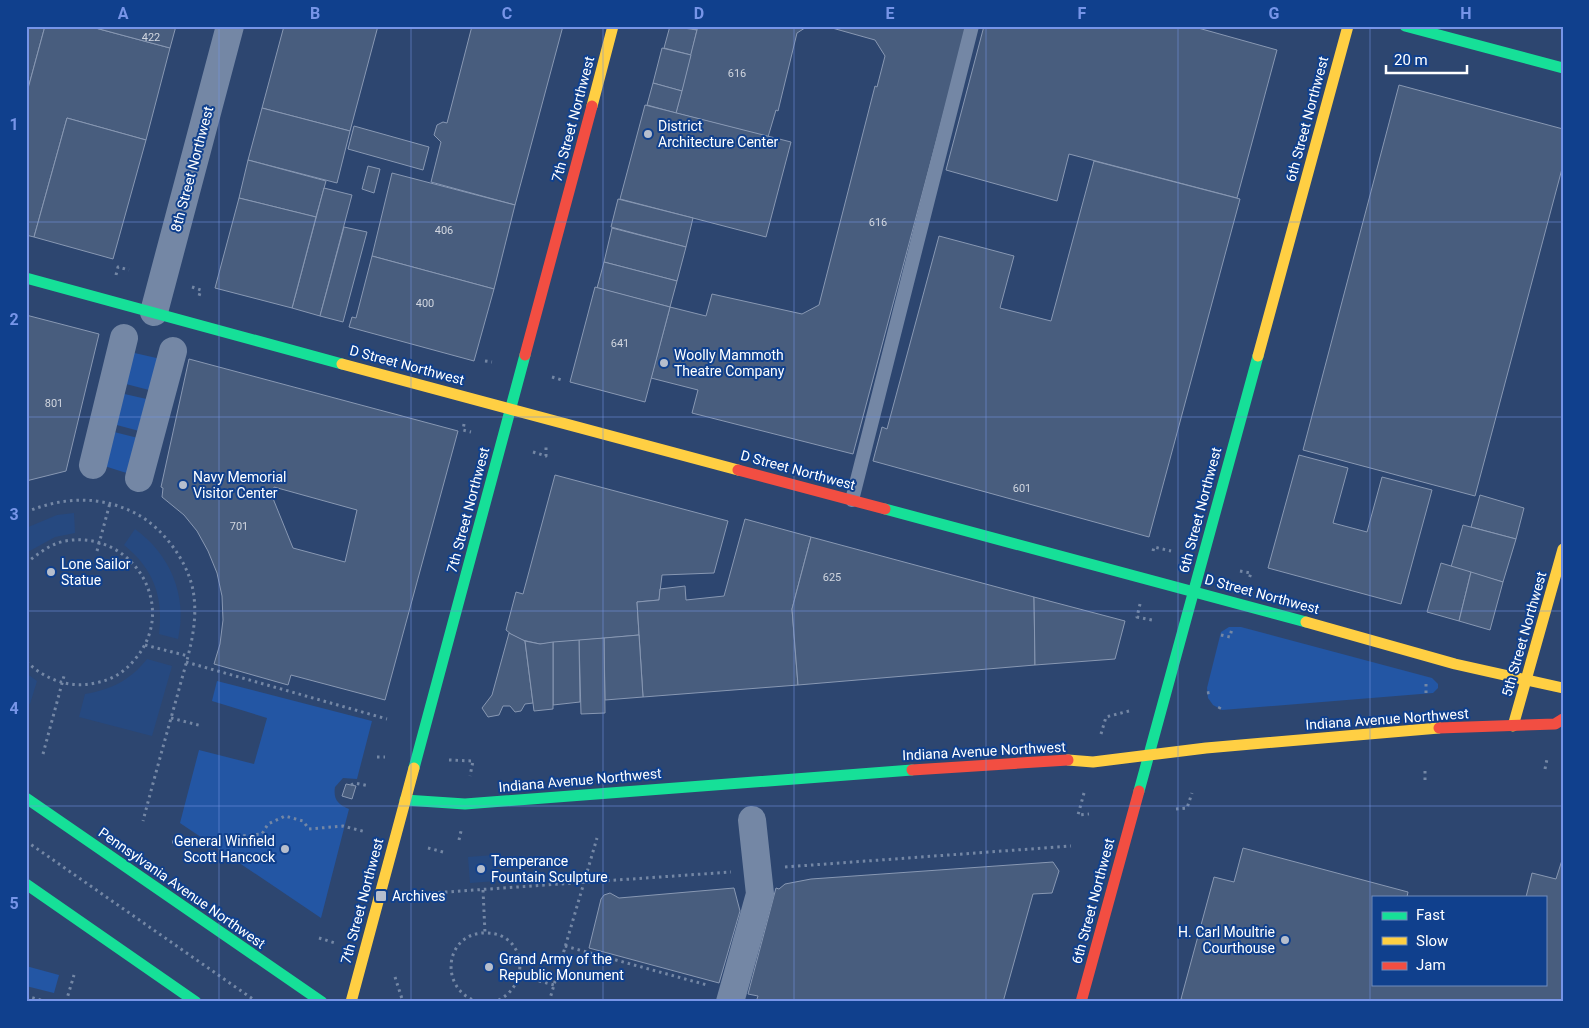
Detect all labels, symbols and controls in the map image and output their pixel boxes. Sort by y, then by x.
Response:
text: A [118,4,129,23]
text: B [310,4,320,23]
text: C [502,4,512,23]
text: D [694,4,704,23]
text: E [886,4,895,23]
text: F [1078,4,1087,23]
text: G [1269,4,1280,23]
text: H [1460,4,1472,23]
house number: 422 [142,31,160,44]
scale bar [1386,42,1468,74]
text: 20 m [1394,51,1428,69]
street label: 7th Street Northwest [549,54,598,183]
street label: 6th Street Northwest [1283,54,1332,183]
house number: 616 [728,67,746,80]
street label: 8th Street Northwest [168,104,217,233]
text: 1 [9,115,19,134]
place label: District Architecture Center [658,118,779,150]
marker: District Architecture Center [642,128,654,140]
house number: 616 [869,216,887,229]
house number: 406 [435,224,453,237]
house number: 400 [416,297,434,310]
text: 2 [9,310,19,329]
house number: 641 [611,337,629,350]
street label: D Street Northwest [348,342,467,388]
place label: Woolly Mammoth Theatre Company [674,347,785,379]
marker: Woolly Mammoth Theatre Company [658,357,670,369]
house number: 801 [45,397,63,410]
street label: 7th Street Northwest [444,445,493,574]
street label: 6th Street Northwest [1176,445,1225,574]
street label: D Street Northwest [739,447,858,493]
place label: Navy Memorial Visitor Center [193,469,286,501]
marker: Navy Memorial Visitor Center [177,479,189,491]
house number: 601 [1013,482,1031,495]
text: 3 [9,505,19,524]
house number: 701 [230,520,248,533]
place label: Lone Sailor Statue [61,556,131,588]
marker: Lone Sailor Statue [45,566,57,578]
street label: 5th Street Northwest [1499,569,1550,698]
house number: 625 [823,571,841,584]
street label: D Street Northwest [1203,571,1322,617]
text: 4 [9,699,19,718]
street label: Indiana Avenue Northwest [1305,705,1470,733]
street label: Indiana Avenue Northwest [902,739,1067,763]
street label: Indiana Avenue Northwest [498,765,663,795]
street label: Pennsylvania Avenue Northwest [96,824,269,952]
place label: General Winfield Scott Hancock [174,833,276,865]
street label: 7th Street Northwest [338,836,387,965]
street label: 6th Street Northwest [1069,836,1118,965]
marker: General Winfield Scott Hancock [279,843,291,855]
place label: Temperance Fountain Sculpture [491,853,608,885]
marker: Temperance Fountain Sculpture [475,863,487,875]
place label: Archives [392,888,446,904]
marker: Archives [374,889,388,903]
text: 5 [9,894,19,913]
legend [1372,896,1546,986]
text: Fast [1416,906,1445,924]
place label: H. Carl Moultrie Courthouse [1178,924,1275,956]
text: Slow [1416,932,1448,950]
marker: H. Carl Moultrie Courthouse [1279,934,1291,946]
place label: Grand Army of the Republic Monument [499,951,624,983]
text: Jam [1416,956,1446,974]
marker: Grand Army of the Republic Monument [483,961,495,973]

